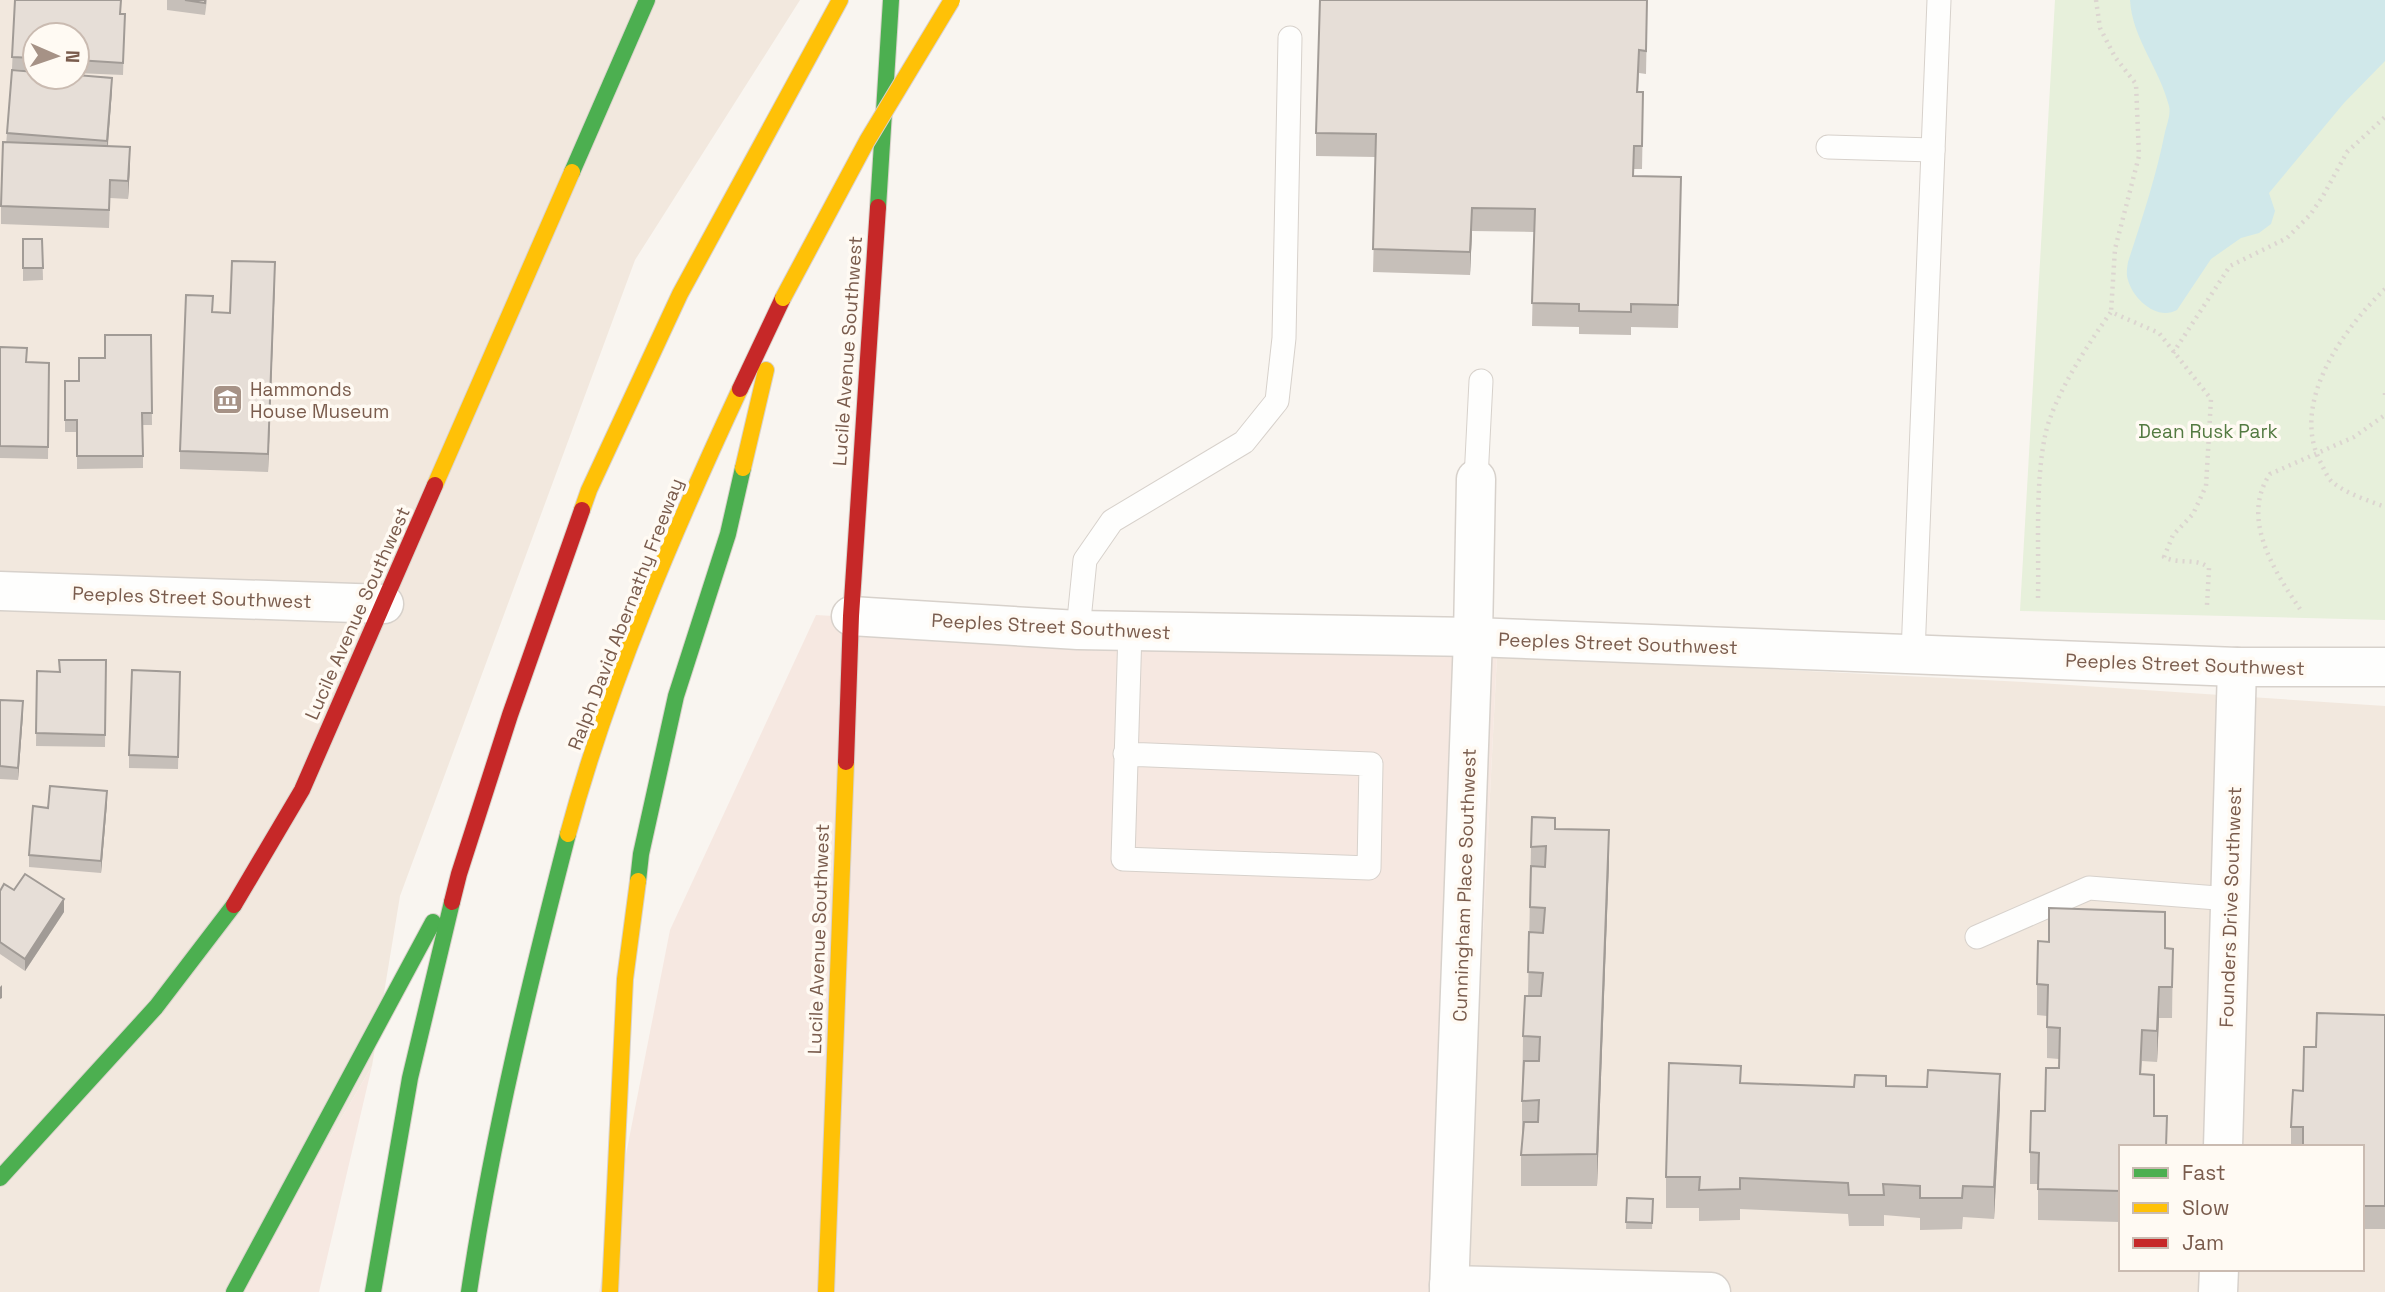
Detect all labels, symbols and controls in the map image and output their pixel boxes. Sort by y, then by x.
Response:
north arrow [21,21,91,91]
text: N [60,50,85,63]
street label: Lucile Avenue Southwest [827,235,868,467]
place label: Hammonds House Museum [250,377,389,424]
museum icon: Hammonds House Museum [210,383,244,417]
park label: Dean Rusk Park [2138,419,2278,444]
street label: Ralph David Abernathy Freeway [562,475,689,754]
street label: Lucile Avenue Southwest [299,503,416,724]
street label: Peeples Street Southwest [72,581,312,614]
street label: Peeples Street Southwest [931,608,1171,645]
street label: Peeples Street Southwest [1498,627,1738,660]
street label: Peeples Street Southwest [2065,648,2305,681]
street label: Cunningham Place Southwest [1447,748,1482,1022]
street label: Founders Drive Southwest [2214,786,2247,1028]
street label: Lucile Avenue Southwest [802,823,835,1055]
legend [2119,1145,2364,1271]
text: Fast [2182,1159,2226,1186]
text: Slow [2182,1194,2230,1221]
text: Jam [2182,1229,2224,1256]

